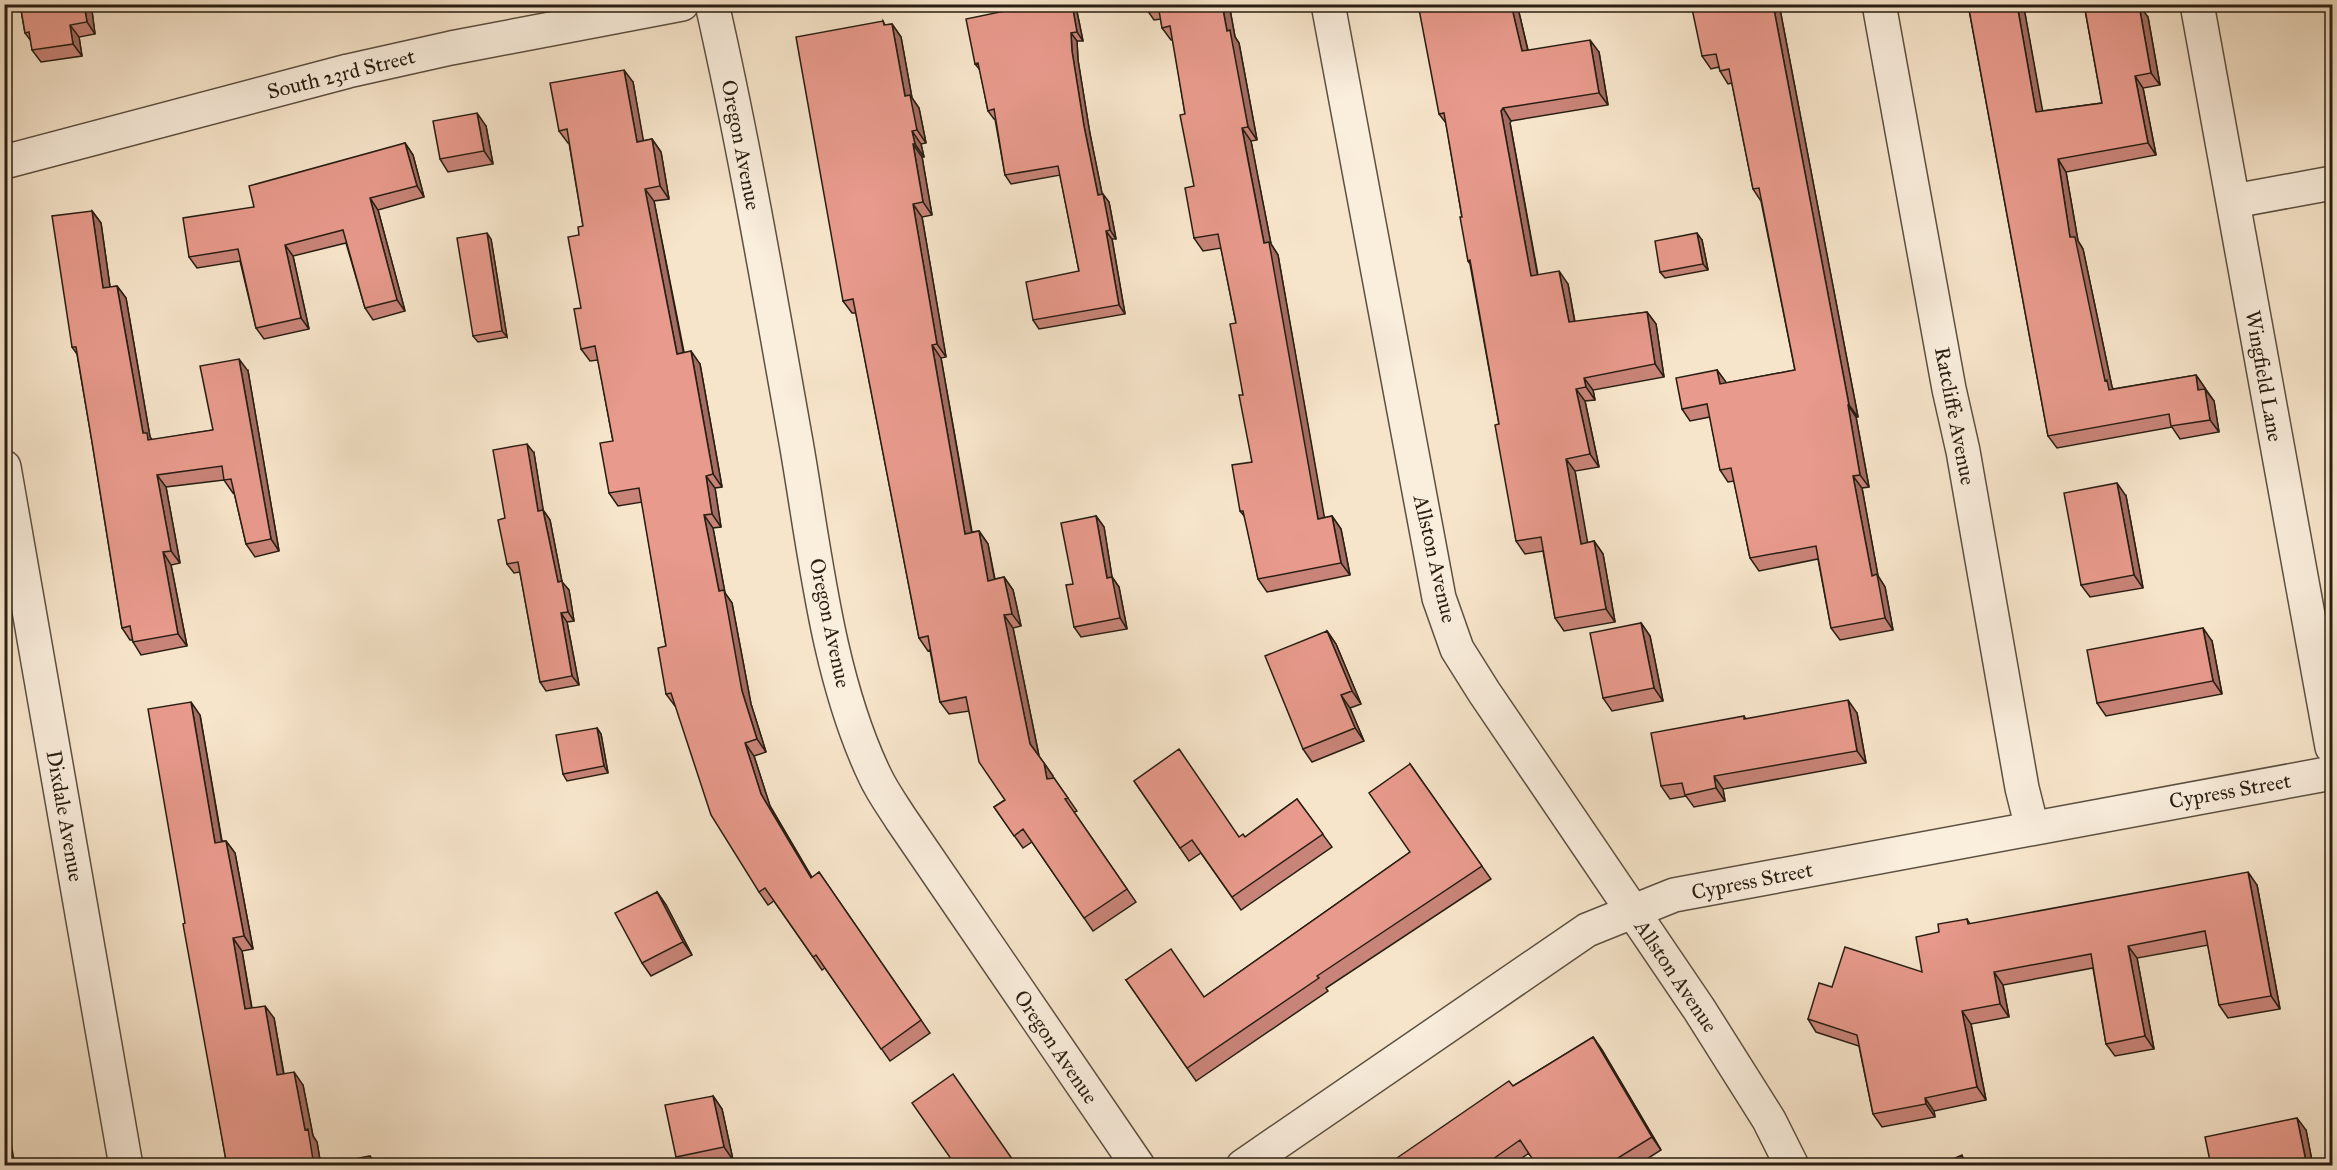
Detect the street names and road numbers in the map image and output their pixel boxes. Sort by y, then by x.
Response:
street label: South 23rd Street [264,43,418,105]
street label: Oregon Avenue [716,78,766,212]
street label: Wingfield Lane [2240,308,2288,444]
street label: Ratcliffe Avenue [1929,345,1981,488]
street label: Allston Avenue [1407,492,1462,626]
street label: Oregon Avenue [804,556,856,690]
street label: Dixdale Avenue [41,748,89,884]
street label: Cypress Street [2167,767,2293,814]
street label: Cypress Street [1689,856,1815,906]
street label: Allston Avenue [1628,914,1723,1037]
street label: Oregon Avenue [1008,985,1104,1109]

